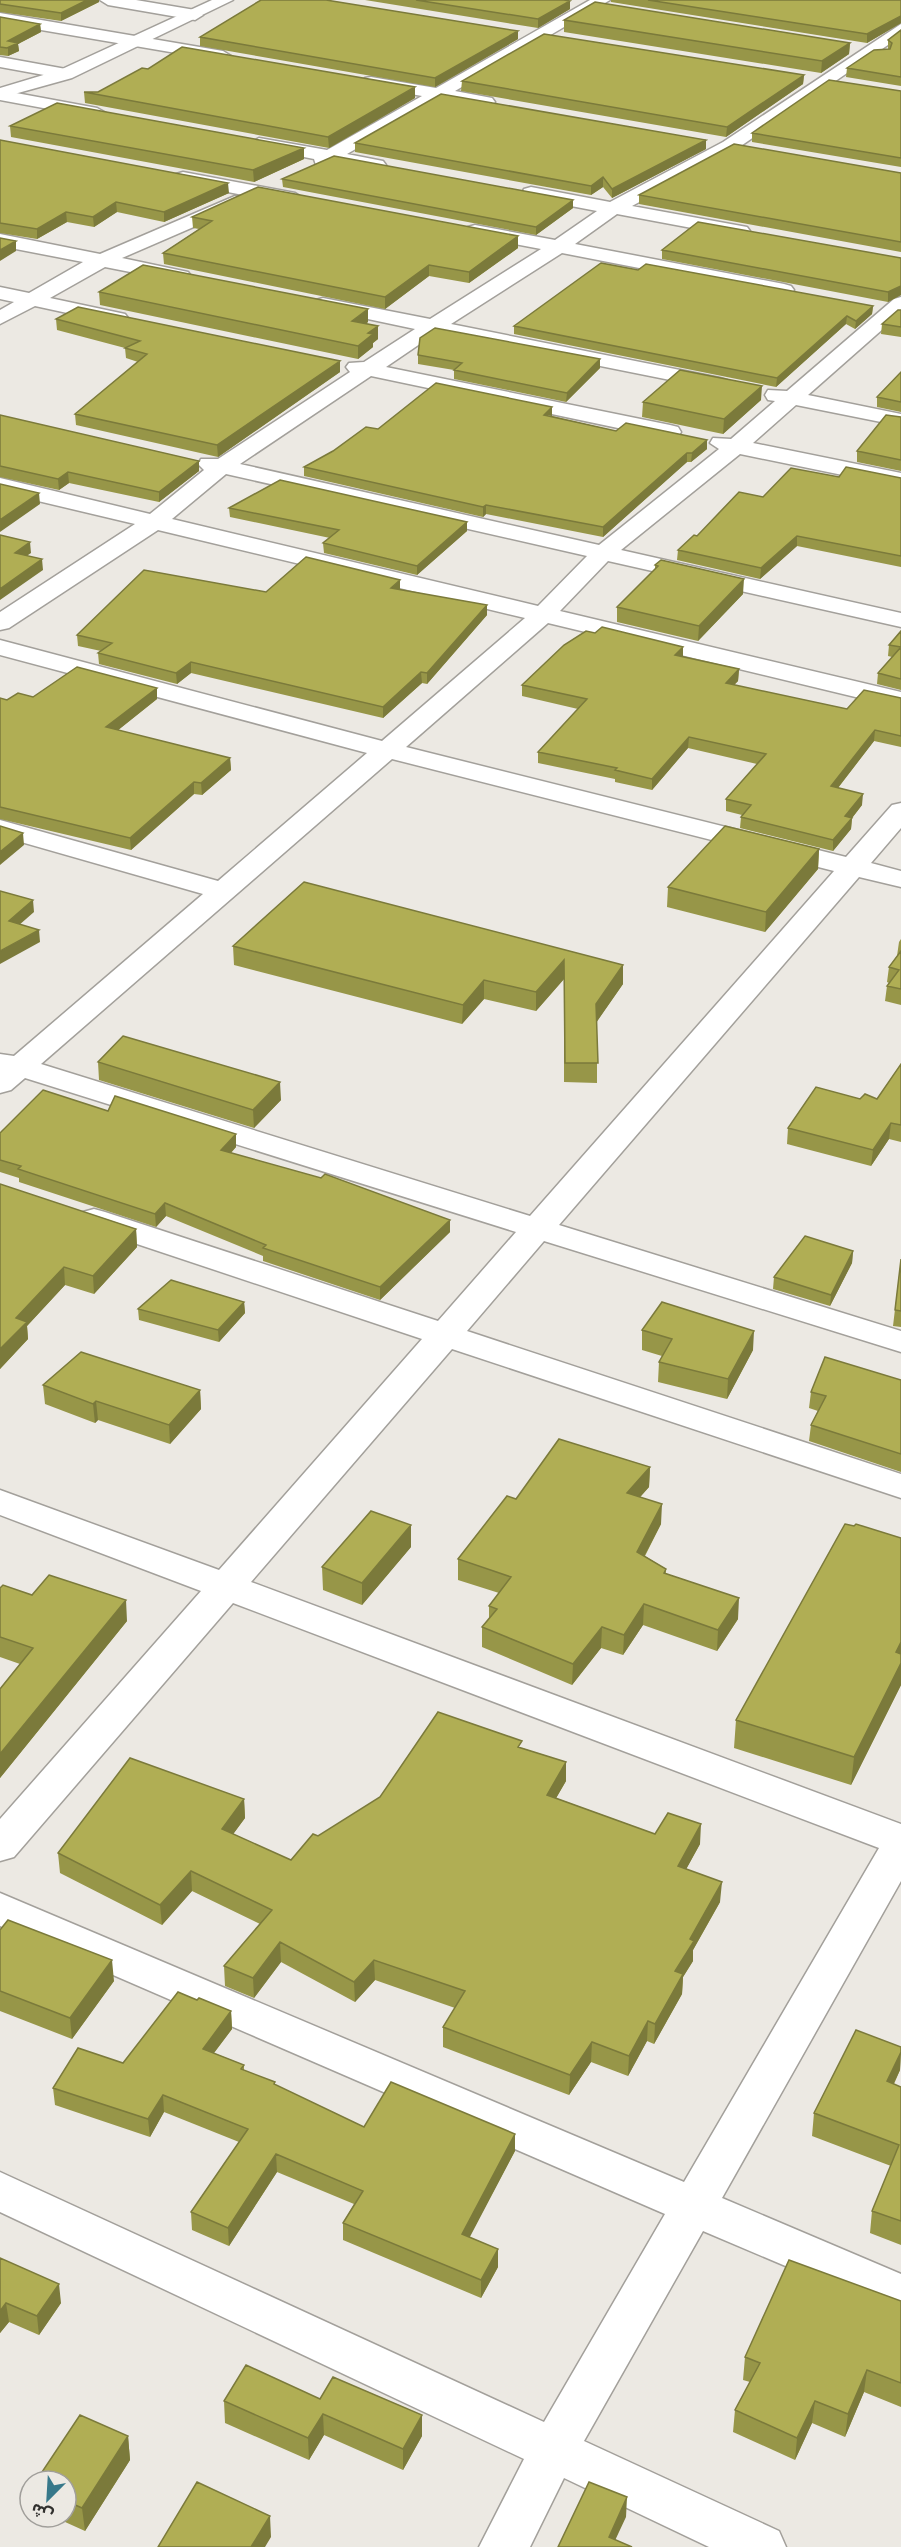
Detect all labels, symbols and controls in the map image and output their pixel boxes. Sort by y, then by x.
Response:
north arrow [18,2469,78,2529]
text: ش [29,2499,56,2524]

